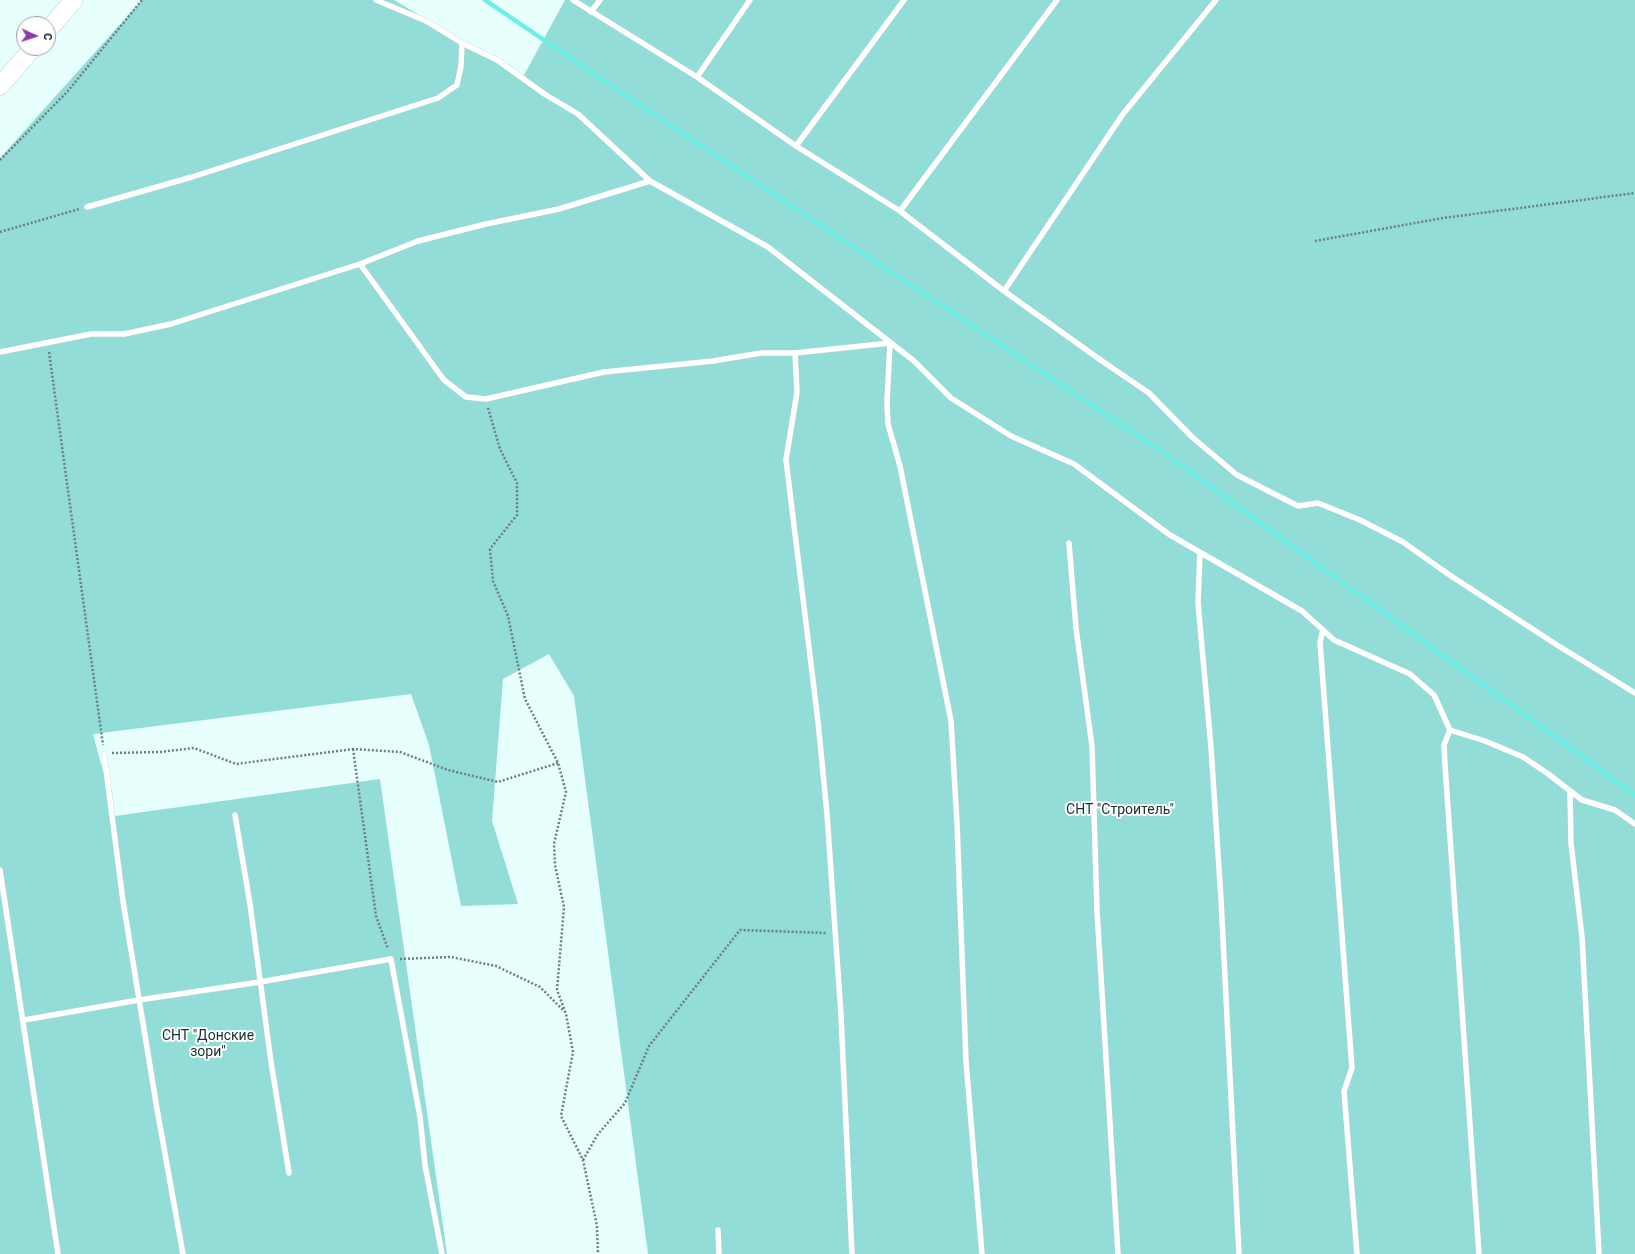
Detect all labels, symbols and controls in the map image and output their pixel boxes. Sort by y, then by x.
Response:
north arrow [16,16,56,56]
text: С [41,33,54,41]
park label: СНТ "Строитель" [1066,802,1174,818]
park label: СНТ "Донские зори" [162,1028,254,1060]

